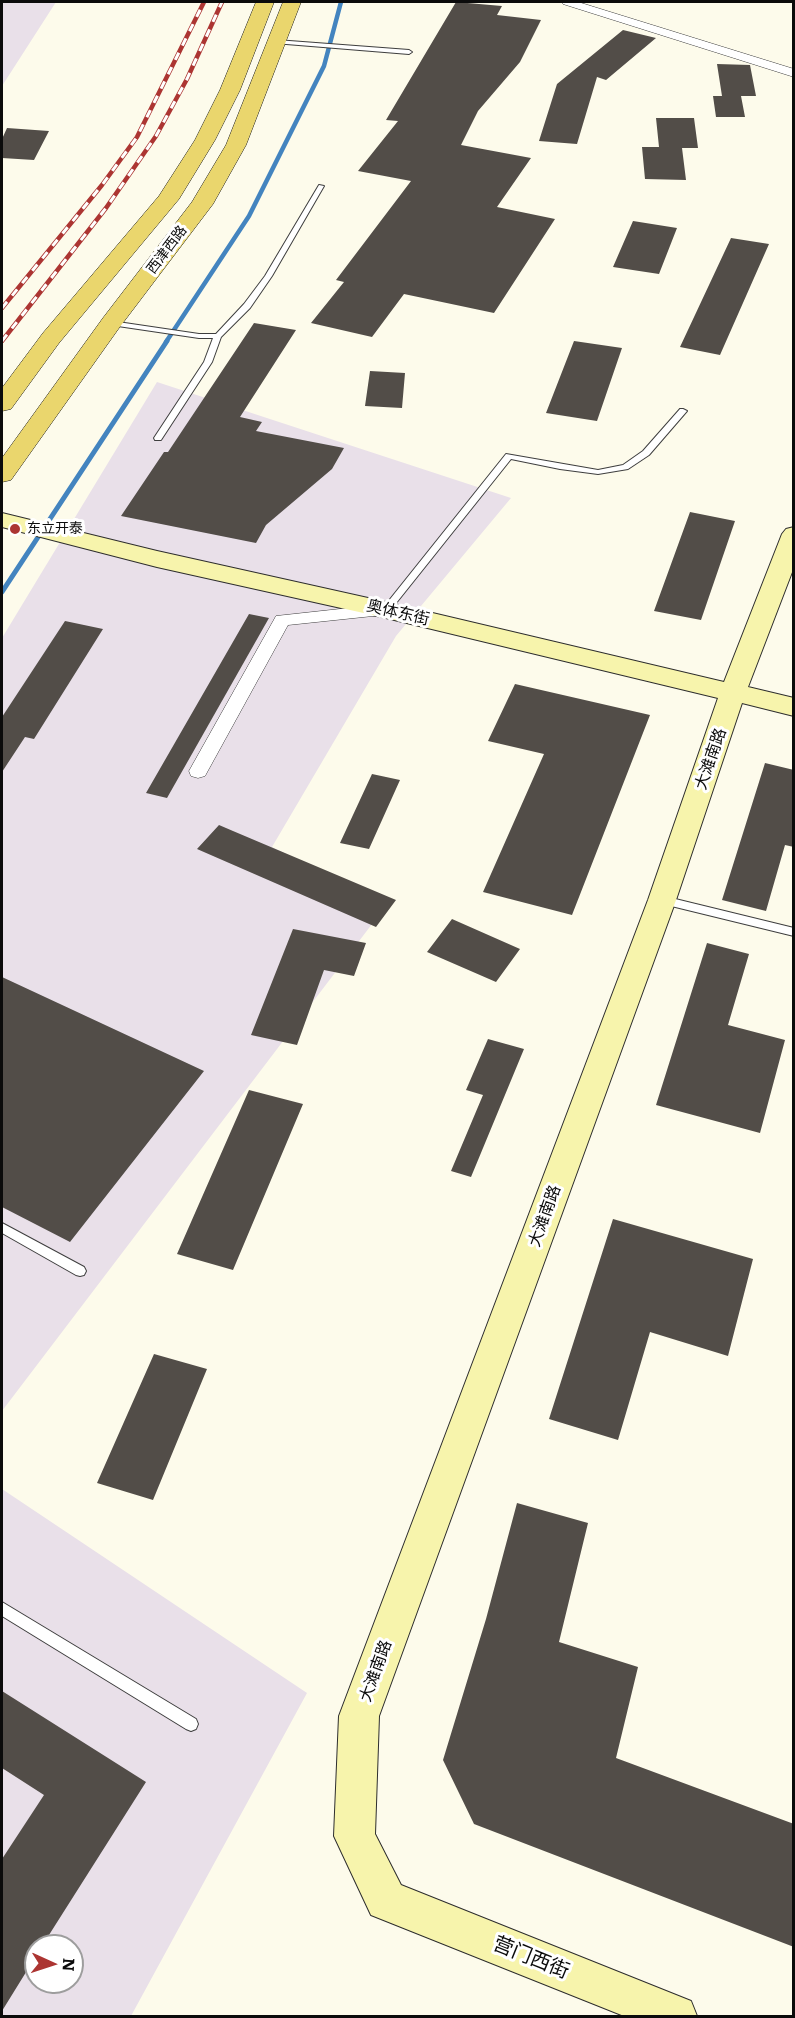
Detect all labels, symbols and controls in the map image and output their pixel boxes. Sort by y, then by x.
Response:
street label: 西津西路 [143,223,191,277]
place label: 东立开泰 [27,521,83,537]
marker: 东立开泰 [8,522,22,536]
street label: 奥体东街 [365,596,431,630]
street label: 大滩南路 [692,726,730,792]
street label: 大滩南路 [525,1183,565,1249]
street label: 大滩南路 [356,1638,396,1704]
street label: 营门西街 [489,1932,573,1984]
north arrow [24,1934,84,1994]
text: N [58,1957,82,1972]

